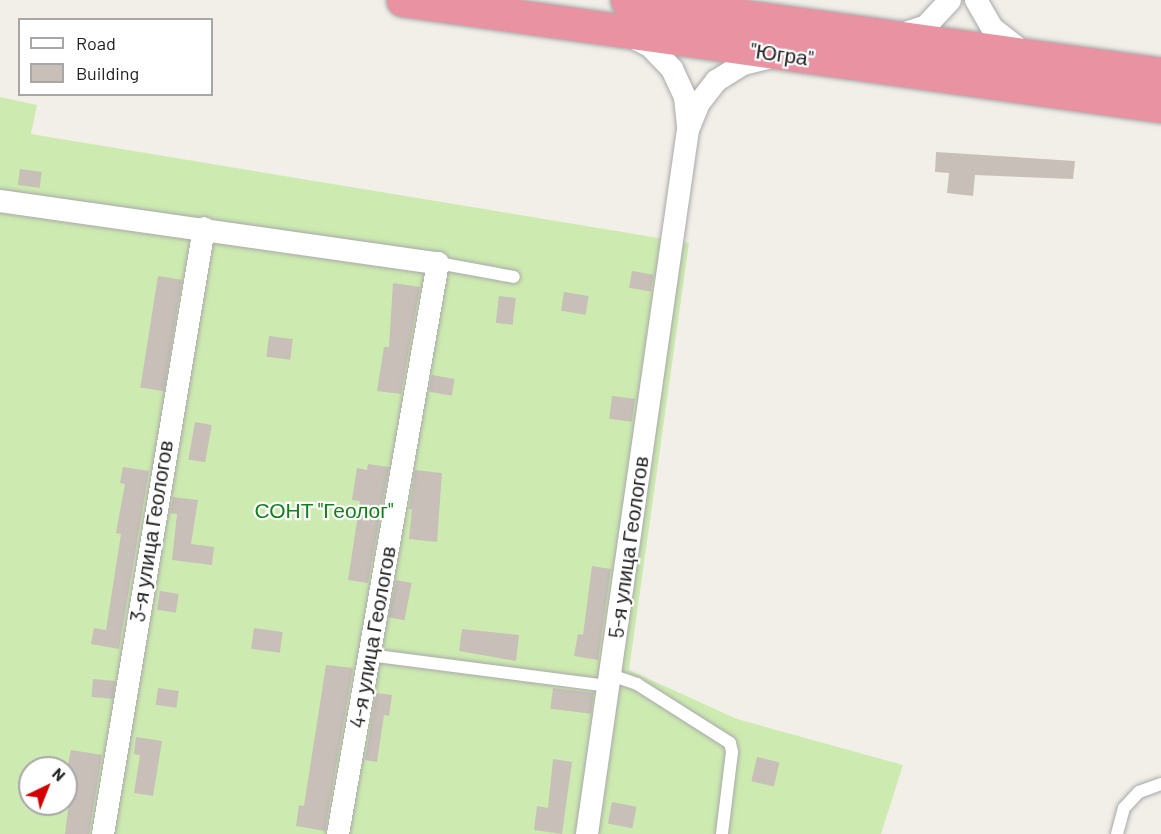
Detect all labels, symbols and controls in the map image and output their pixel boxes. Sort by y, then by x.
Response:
legend [18,18,213,96]
text: Road [76,32,116,54]
street label: "Югра" [749,37,815,71]
text: Building [76,62,139,84]
street label: 3-я улица Геологов [124,438,178,624]
street label: 5-я улица Геологов [603,454,653,640]
park label: СОНТ "Геолог" [255,497,393,523]
street label: 4-я улица Геологов [344,544,400,730]
north arrow [18,756,78,816]
text: N [49,763,70,785]

